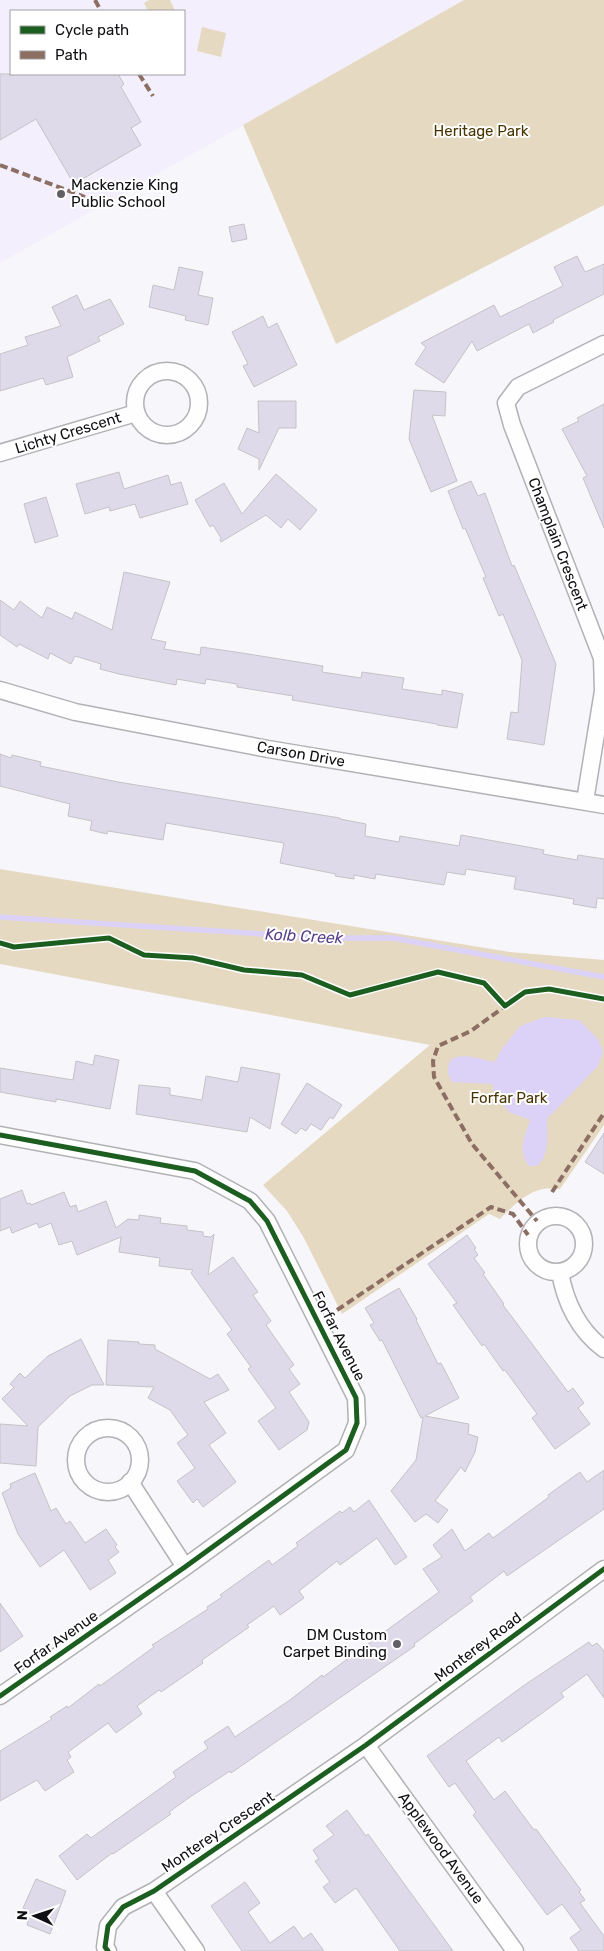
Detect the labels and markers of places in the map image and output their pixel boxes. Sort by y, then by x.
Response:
place label: Mackenzie King Public School [71,176,178,211]
marker: Mackenzie King Public School [55,188,67,200]
place label: DM Custom Carpet Binding [283,1626,387,1661]
marker: DM Custom Carpet Binding [391,1638,403,1650]

